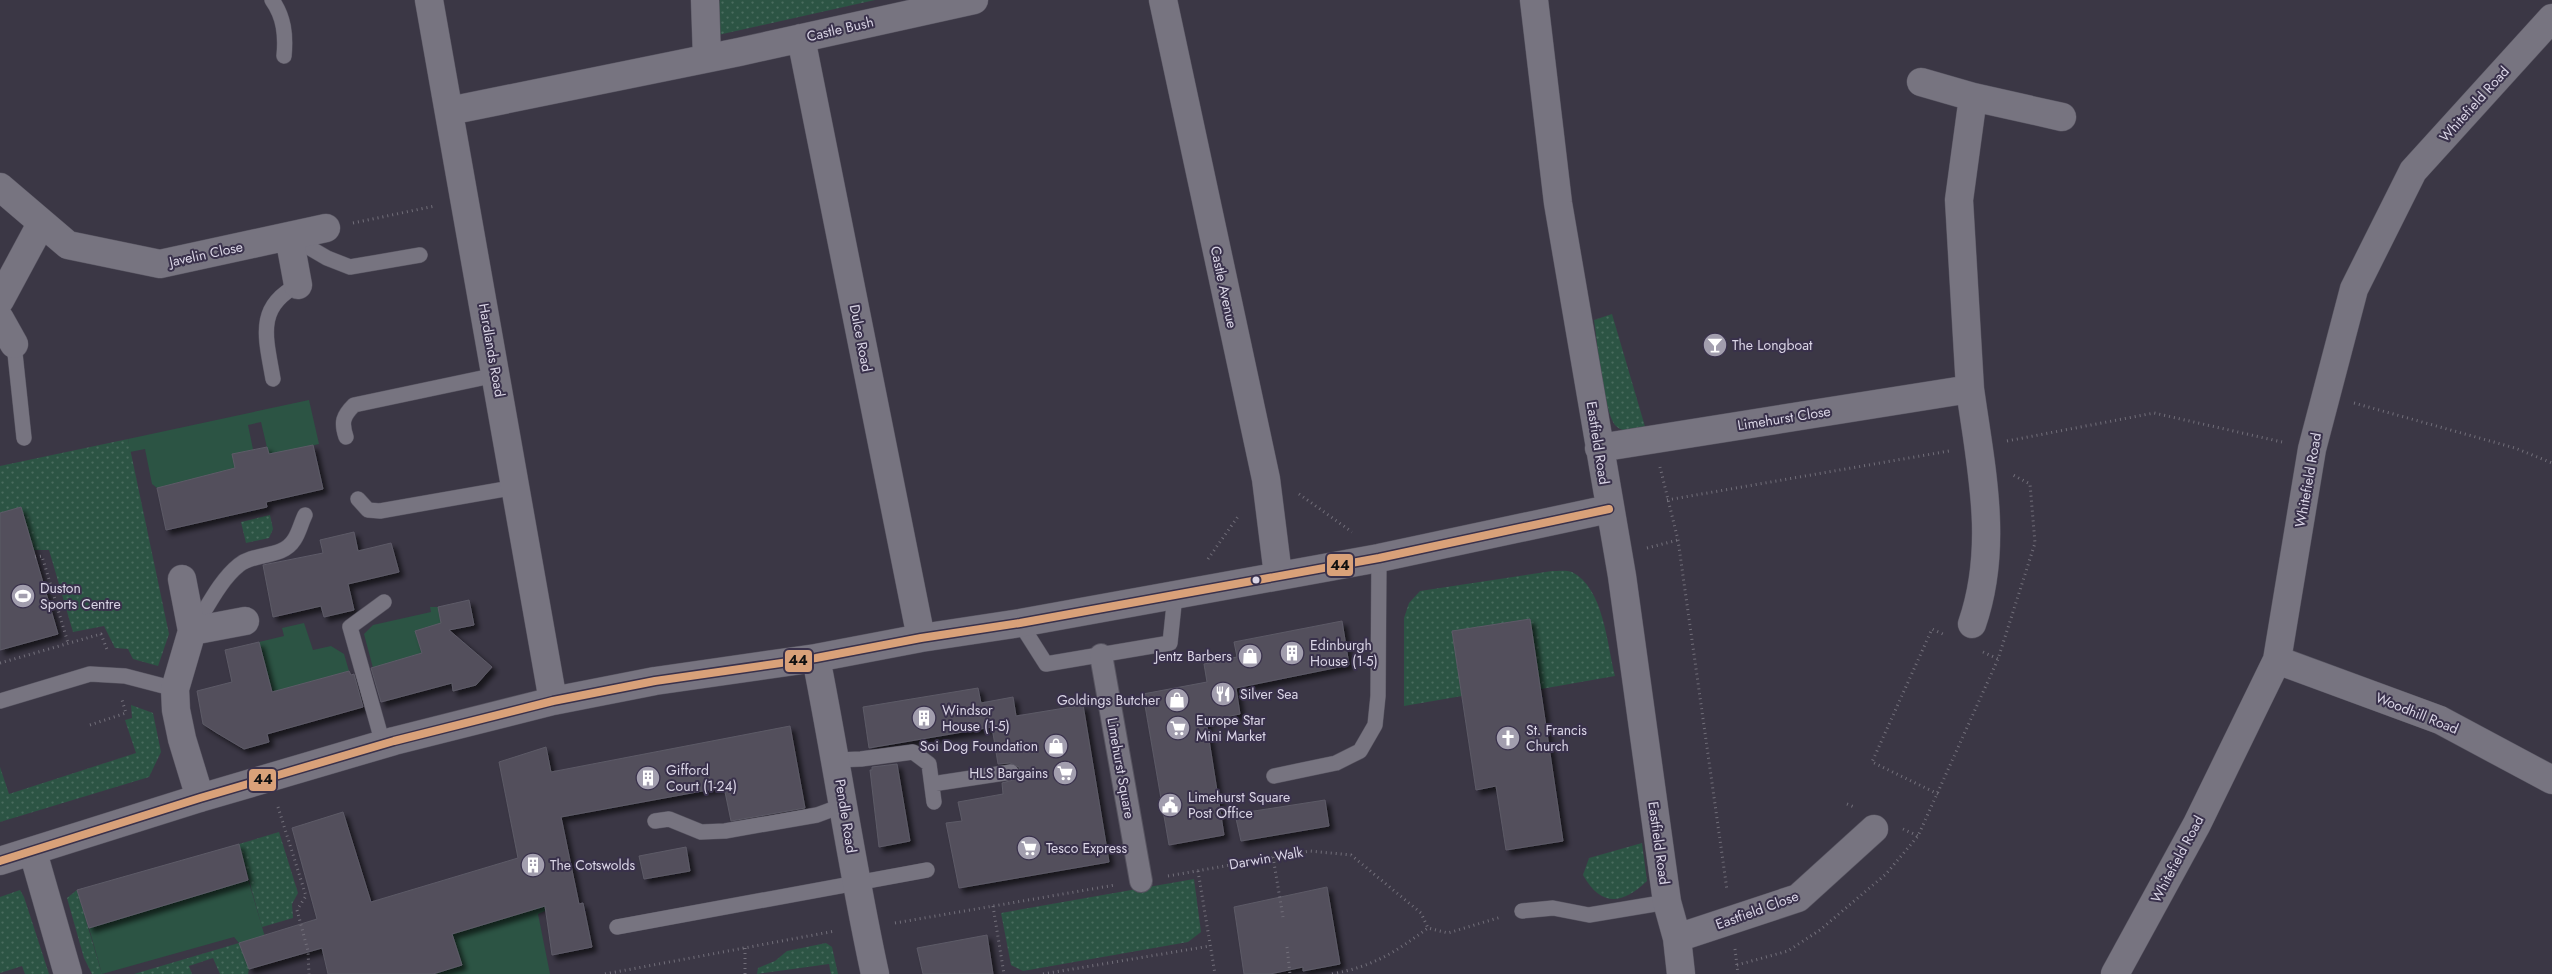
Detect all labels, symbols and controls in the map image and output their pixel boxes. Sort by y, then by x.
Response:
street label: Castle Bush [805,12,875,46]
street label: Whitefield Road [2434,62,2514,146]
street label: Javelin Close [165,236,245,272]
street label: Castle Avenue [1206,244,1242,330]
street label: Hardlands Road [474,302,510,398]
street label: Dulce Road [845,303,877,373]
bar icon: The Longboat [1702,332,1728,358]
place label: The Longboat [1732,335,1813,355]
street label: Eastfield Road [1582,400,1614,486]
street label: Limehurst Close [1736,401,1832,435]
street label: Whitefield Road [2290,431,2326,529]
line badge: 44 [1326,553,1354,577]
text: 44 [1330,555,1350,575]
unlabelled marker [1251,575,1261,585]
place label: Duston Sports Centre [40,578,121,614]
sports icon: Duston Sports Centre [10,583,36,609]
place label: Edinburgh House (1-5) [1310,635,1378,671]
building icon: Edinburgh House (1-5) [1279,640,1305,666]
shop icon: Jentz Barbers [1237,643,1263,669]
place label: Jentz Barbers [1153,646,1232,666]
line badge: 44 [784,649,813,673]
text: 44 [788,650,808,670]
restaurant icon: Silver Sea [1210,681,1236,707]
place label: Silver Sea [1240,684,1298,704]
shop icon: Goldings Butcher [1164,687,1190,713]
street label: Woodhill Road [2373,687,2461,739]
place label: Goldings Butcher [1057,690,1160,710]
place label: Windsor House (1-5) [942,700,1010,736]
building icon: Windsor House (1-5) [911,705,937,731]
place label: Europe Star Mini Market [1196,710,1266,746]
supermarket icon: Europe Star Mini Market [1165,715,1191,741]
street label: Limehurst Square [1102,716,1140,820]
place label: St. Francis Church [1526,720,1587,756]
church icon: St. Francis Church [1495,725,1521,751]
shop icon: Soi Dog Foundation [1043,733,1069,759]
place label: Soi Dog Foundation [920,736,1038,756]
place label: Gifford Court (1-24) [666,760,737,796]
supermarket icon: HLS Bargains [1052,760,1078,786]
place label: HLS Bargains [969,763,1048,783]
building icon: Gifford Court (1-24) [635,765,661,791]
line badge: 44 [248,768,277,792]
text: 44 [253,769,273,789]
street label: Pendle Road [830,778,862,854]
place label: Limehurst Square Post Office [1188,787,1290,823]
public building icon: Limehurst Square Post Office [1157,792,1183,818]
street label: Eastfield Road [1643,800,1675,886]
street label: Whitefield Road [2146,812,2208,906]
supermarket icon: Tesco Express [1016,835,1042,861]
place label: Tesco Express [1046,838,1128,858]
street label: Darwin Walk [1227,842,1305,874]
building icon: The Cotswolds [520,852,546,878]
place label: The Cotswolds [550,855,636,875]
street label: Eastfield Close [1713,886,1801,934]

